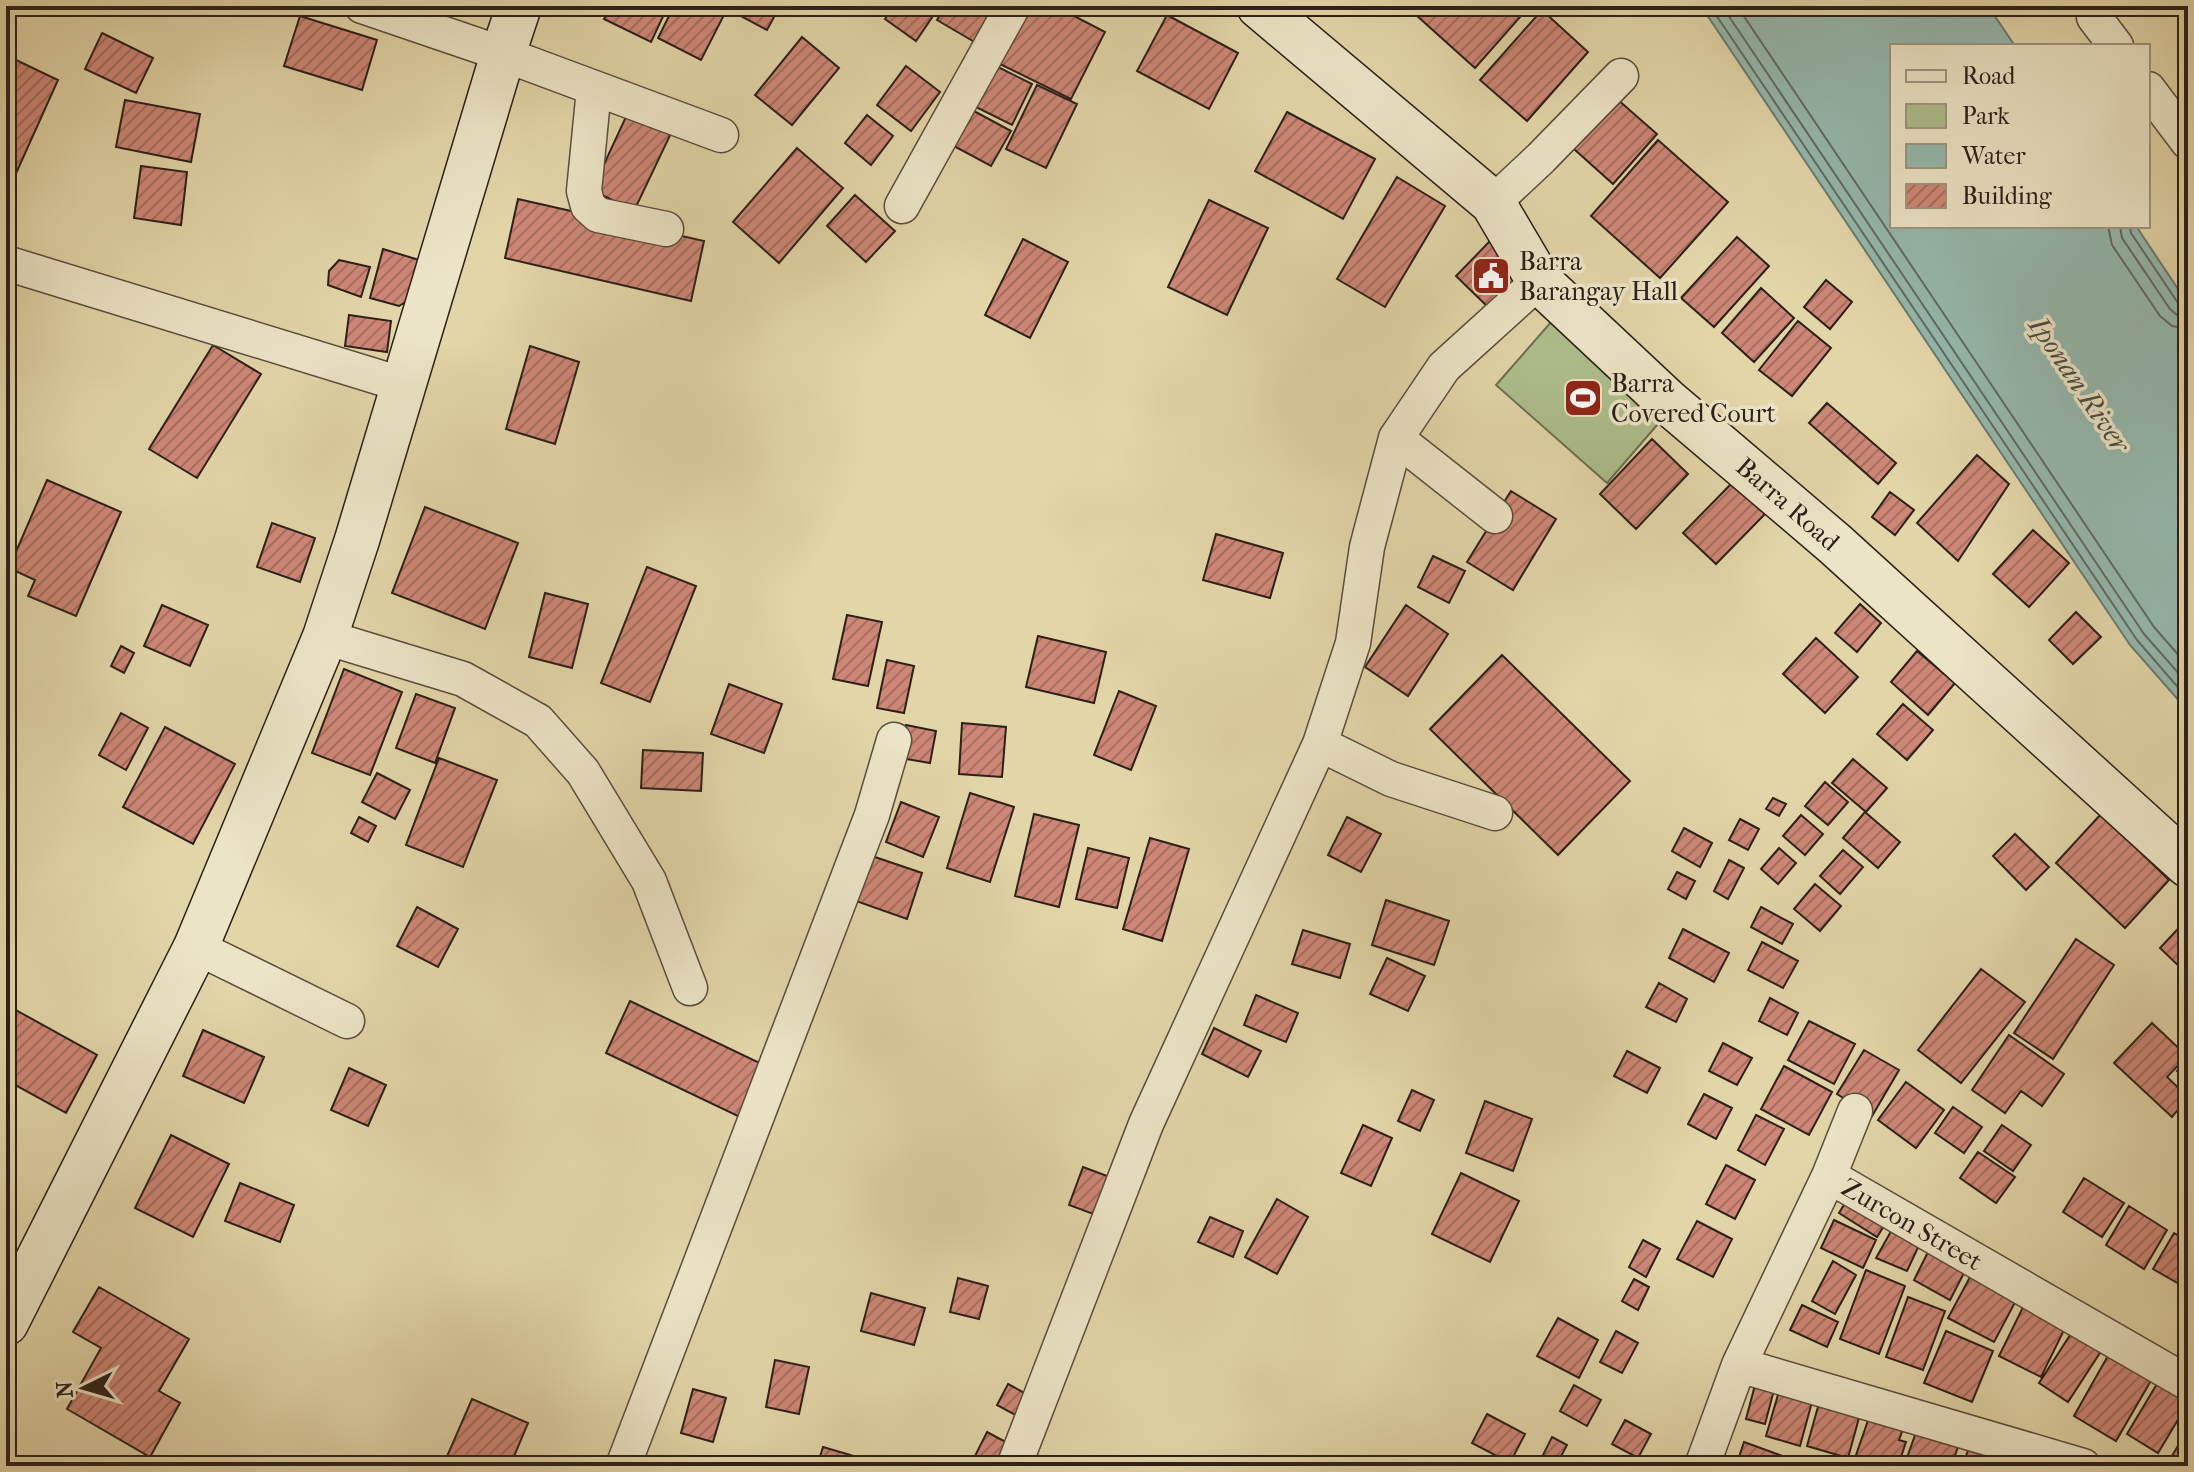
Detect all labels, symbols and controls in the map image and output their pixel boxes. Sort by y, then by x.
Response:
legend [1890,44,2150,228]
text: Road [1962,62,2016,90]
text: Park [1962,102,2010,130]
text: Water [1961,142,2026,170]
text: Building [1962,182,2053,210]
place label: Barra Barangay Hall [1519,246,1678,307]
public building icon: Barra Barangay Hall [1470,255,1512,297]
water label: Iponan River [2022,309,2138,460]
place label: Barra Covered Court [1611,368,1776,429]
sports icon: Barra Covered Court [1562,377,1604,419]
street label: Barra Road [1730,451,1846,558]
street label: Zurcon Street [1836,1172,1988,1277]
north arrow [44,1348,124,1428]
text: N [51,1380,79,1399]

